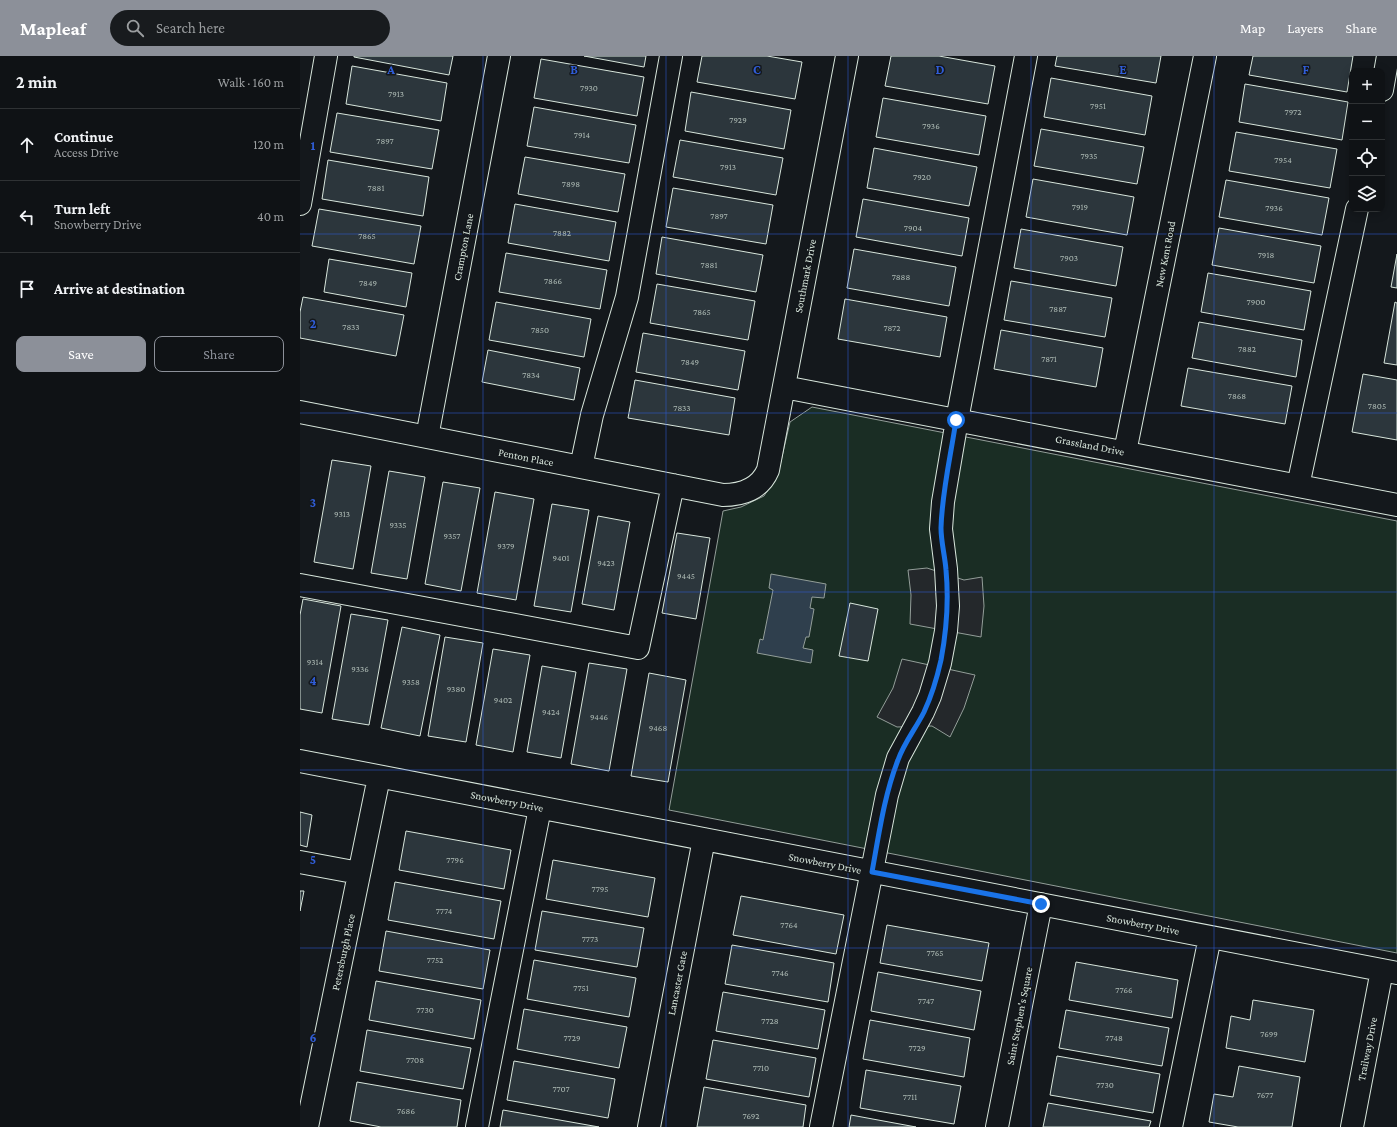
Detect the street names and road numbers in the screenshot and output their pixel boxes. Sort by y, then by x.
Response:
street label: Crampton Lane [451,212,476,282]
street label: New Kent Road [1153,220,1177,288]
street label: Southmark Drive [792,238,818,314]
street label: Grassland Drive [1054,432,1126,458]
street label: Penton Place [497,446,555,468]
street label: Snowberry Drive [469,788,545,815]
street label: Snowberry Drive [787,850,863,877]
street label: Snowberry Drive [1105,911,1181,938]
street label: Petersburgh Place [329,912,358,992]
street label: Lancaster Gate [665,950,689,1016]
street label: Saint Stephen's Square [1004,966,1035,1066]
street label: Trailway Drive [1355,1016,1380,1082]

